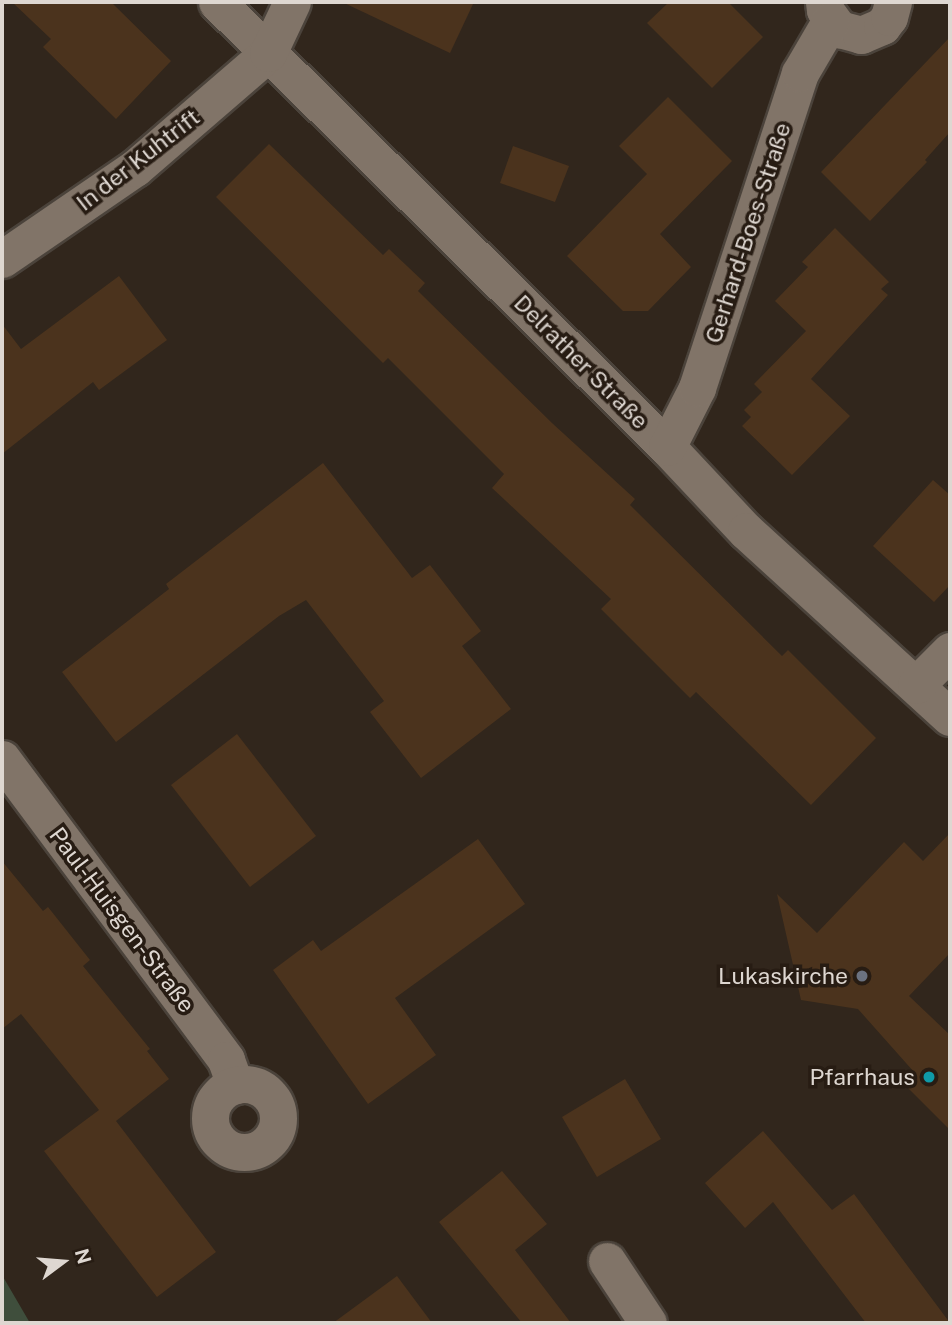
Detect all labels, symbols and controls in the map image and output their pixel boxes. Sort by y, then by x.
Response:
street label: In der Kuhtrift [71,103,205,217]
street label: Gerhard-Boes-Straße [699,119,797,347]
street label: Delrather Straße [508,289,654,435]
street label: Paul-Huisgen-Straße [43,822,201,1018]
place label: Lukaskirche [718,962,848,990]
marker: Lukaskirche [854,968,870,984]
place label: Pfarrhaus [809,1063,915,1091]
marker: Pfarrhaus [921,1069,937,1085]
north arrow [28,1227,98,1297]
text: N [71,1246,96,1266]

